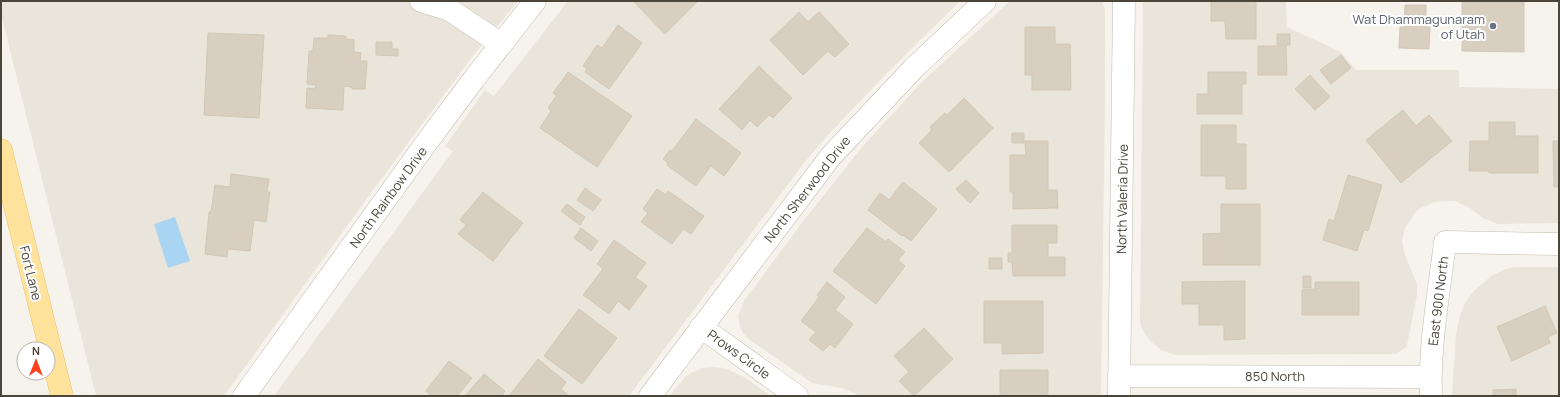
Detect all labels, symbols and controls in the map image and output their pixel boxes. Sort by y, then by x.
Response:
place label: Wat Dhammagunaram of Utah [1352,10,1485,43]
marker: Wat Dhammagunaram of Utah [1488,21,1498,31]
street label: North Sherwood Drive [760,132,855,246]
street label: North Rainbow Drive [345,142,431,251]
street label: North Valeria Drive [1112,144,1132,254]
street label: Fort Lane [16,244,47,303]
street label: East 900 North [1424,255,1452,347]
street label: Prows Circle [704,325,774,383]
north arrow [16,341,56,381]
text: N [32,343,40,358]
street label: 850 North [1245,367,1305,385]

